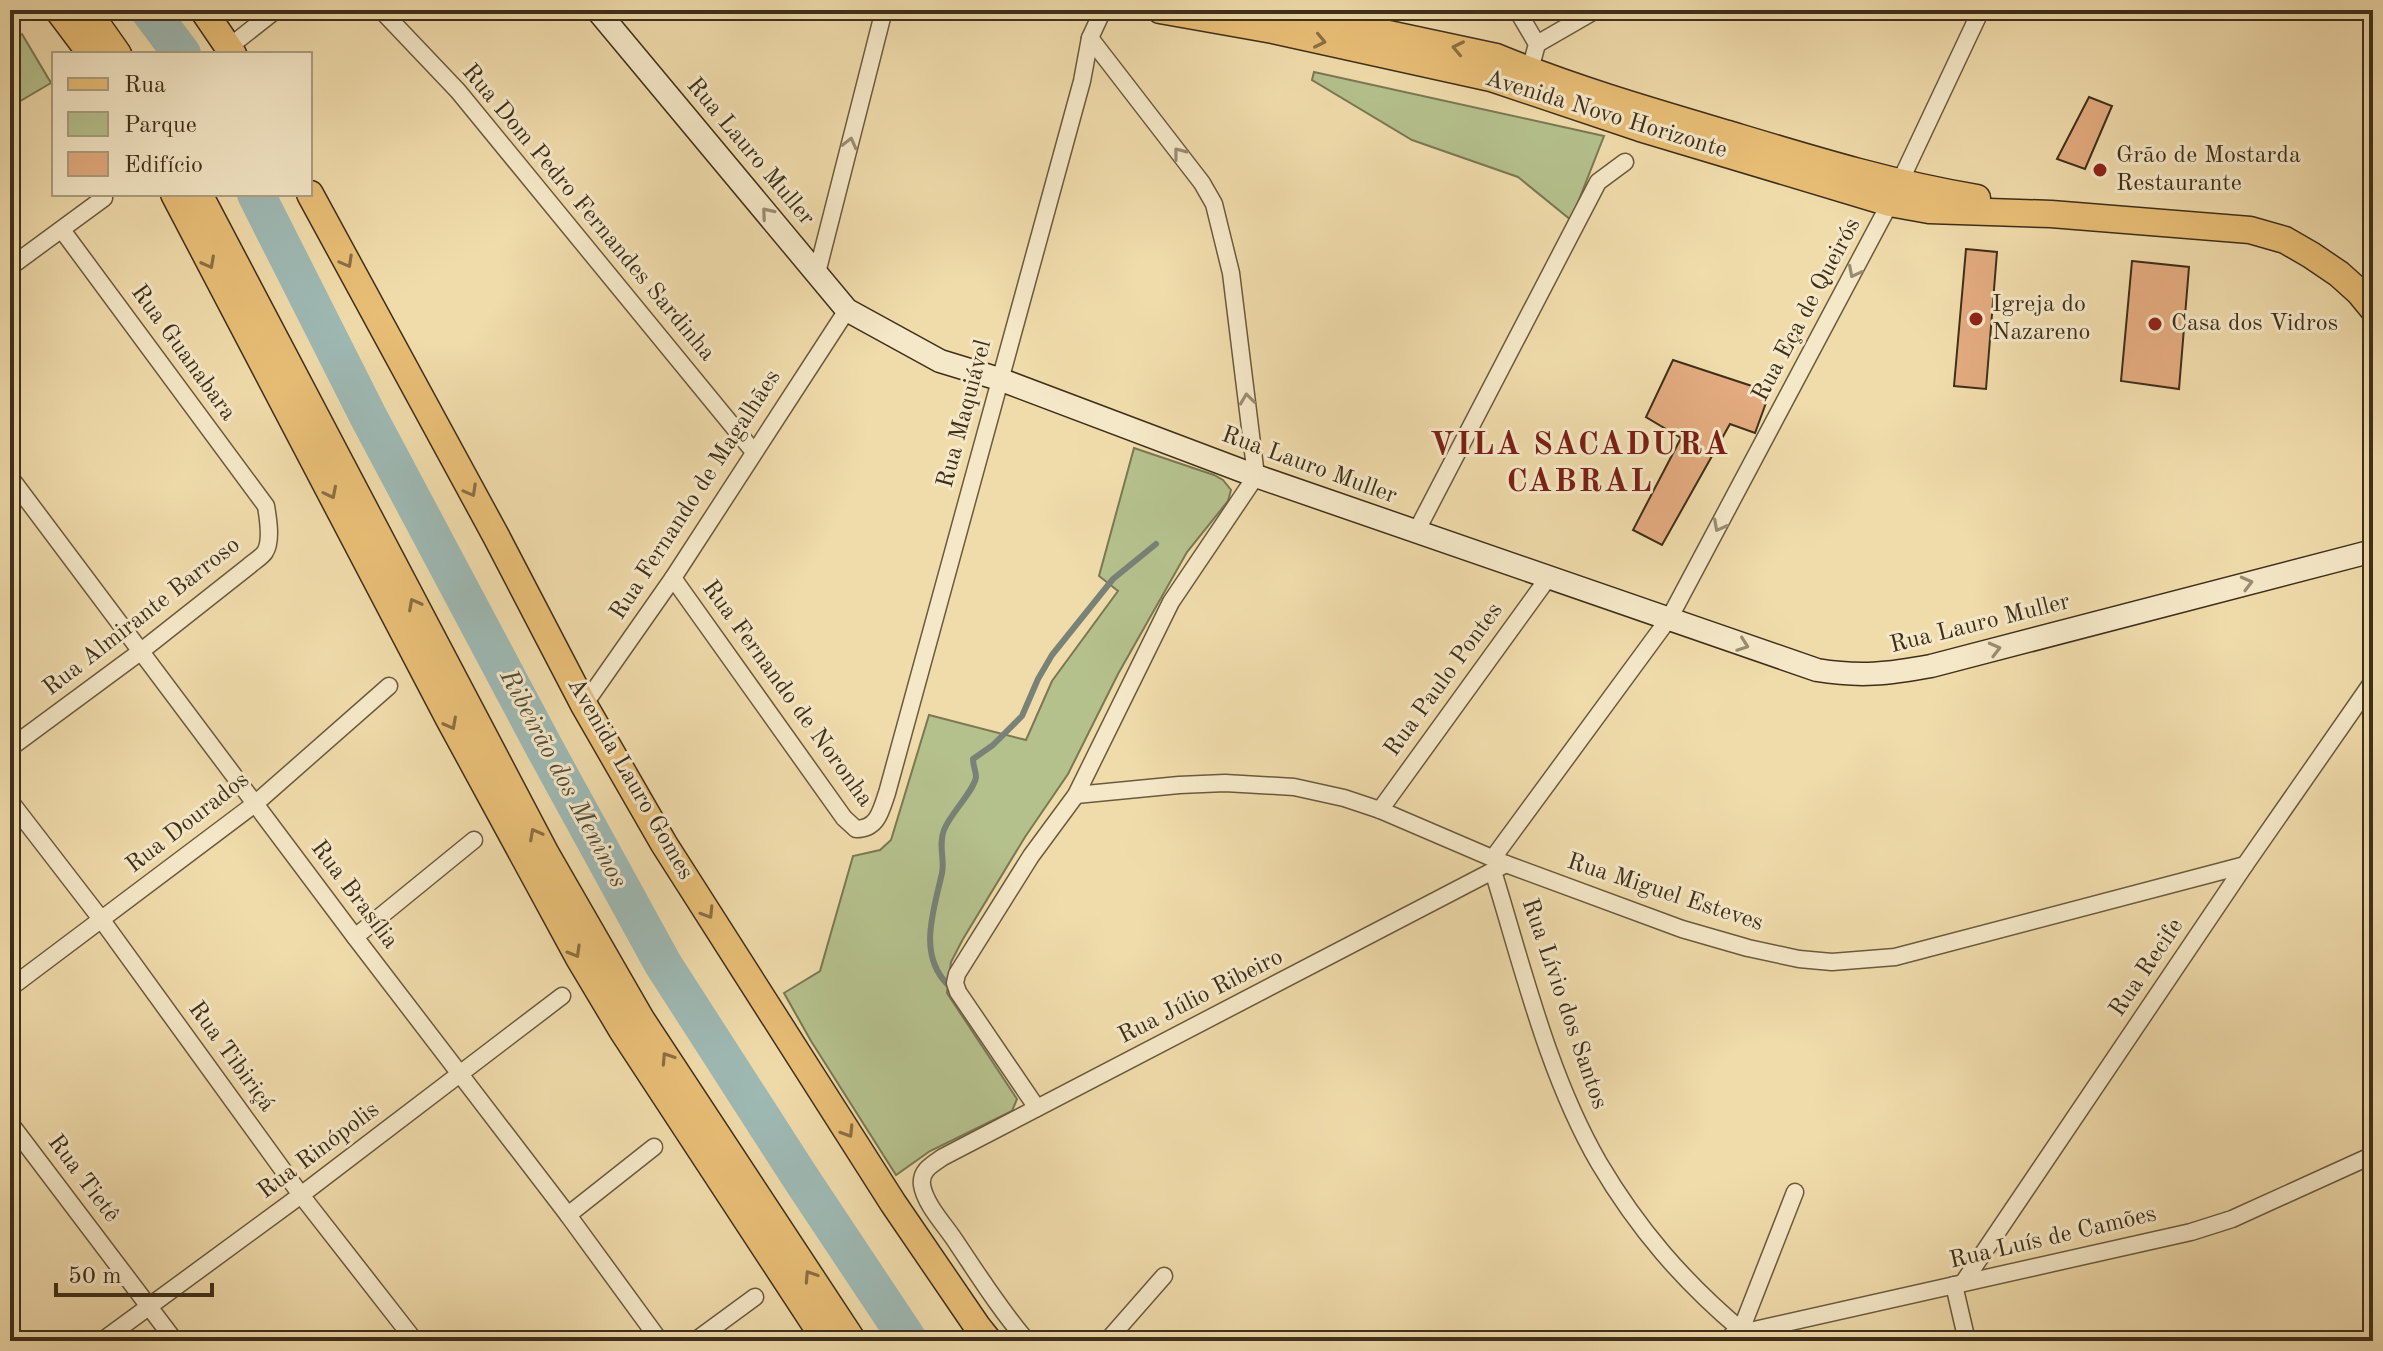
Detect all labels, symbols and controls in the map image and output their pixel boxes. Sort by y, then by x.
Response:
one-way arrow [1312,32,1326,49]
one-way arrow [1452,40,1465,57]
legend [52,52,312,196]
street label: Rua Dom Pedro Fernandes Sardinha [457,60,719,366]
street label: Avenida Novo Horizonte [1482,67,1730,163]
text: Rua [124,74,166,98]
street label: Rua Lauro Muller [681,74,819,231]
text: Parque [124,114,197,138]
one-way arrow [841,137,858,151]
place label: Grão de Mostarda Restaurante [2116,144,2301,196]
one-way arrow [1174,147,1188,162]
text: Edifício [124,154,203,178]
marker: Grão de Mostarda Restaurante [2091,161,2109,179]
one-way arrow [762,208,777,223]
street label: Rua Eça de Queirós [1749,214,1865,406]
one-way arrow [337,254,353,268]
one-way arrow [200,255,215,270]
one-way arrow [1848,264,1863,279]
street label: Rua Guanabara [126,281,240,425]
place label: Igreja do Nazareno [1992,293,2091,345]
marker: Igreja do Nazareno [1967,310,1985,328]
place label: Casa dos Vidros [2171,312,2338,336]
marker: Casa dos Vidros [2146,315,2164,333]
street label: Rua Maquiável [934,337,996,491]
street label: Rua Fernando de Magalhães [606,366,786,624]
one-way arrow [1238,392,1255,405]
street label: Rua Lauro Muller [1218,423,1400,509]
district label: VILA SACADURA CABRAL [1430,430,1730,499]
one-way arrow [462,483,477,497]
one-way arrow [321,485,337,500]
one-way arrow [1713,518,1728,533]
street label: Rua Almirante Barroso [39,533,245,701]
street label: Rua Fernando de Noronha [697,576,877,812]
one-way arrow [2240,576,2253,593]
street label: Rua Lauro Muller [1888,590,2073,658]
one-way arrow [409,598,424,613]
street label: Rua Paulo Pontes [1380,599,1508,761]
one-way arrow [1735,635,1749,651]
one-way arrow [1988,641,2002,658]
water label: Ribeirão dos Meninos [494,665,632,892]
street label: Avenida Lauro Gomes [562,674,698,884]
one-way arrow [442,715,457,730]
street label: Rua Dourados [122,768,254,878]
one-way arrow [530,828,545,843]
street label: Rua Brasília [306,836,402,954]
street label: Rua Miguel Esteves [1564,850,1766,936]
street label: Rua Lívio dos Santos [1517,896,1611,1112]
one-way arrow [699,904,714,918]
street label: Rua Recife [2106,915,2188,1021]
one-way arrow [566,944,581,958]
street label: Rua Júlio Ribeiro [1115,945,1287,1049]
street label: Rua Tibiriçá [183,998,279,1117]
one-way arrow [662,1053,677,1067]
street label: Rua Rinópolis [254,1098,384,1204]
one-way arrow [838,1123,853,1138]
street label: Rua Tietê [43,1131,123,1227]
street label: Rua Luís de Camões [1947,1202,2159,1274]
scale bar [56,1247,212,1297]
text: 50 m [68,1265,122,1289]
one-way arrow [804,1270,819,1284]

